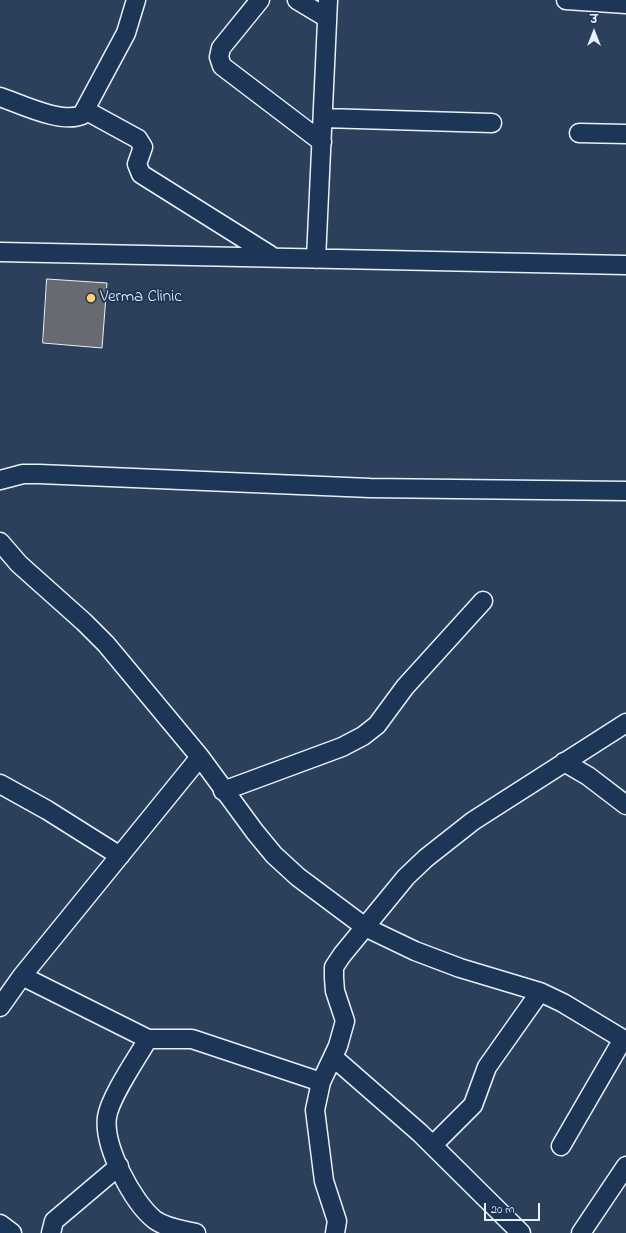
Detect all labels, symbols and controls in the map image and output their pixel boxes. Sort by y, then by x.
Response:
north arrow [574,12,614,52]
text: उ [590,12,598,28]
place label: Verma Clinic [100,288,182,308]
marker: Verma Clinic [85,292,97,304]
scale bar [486,1195,542,1221]
text: 20 m [491,1201,514,1219]

